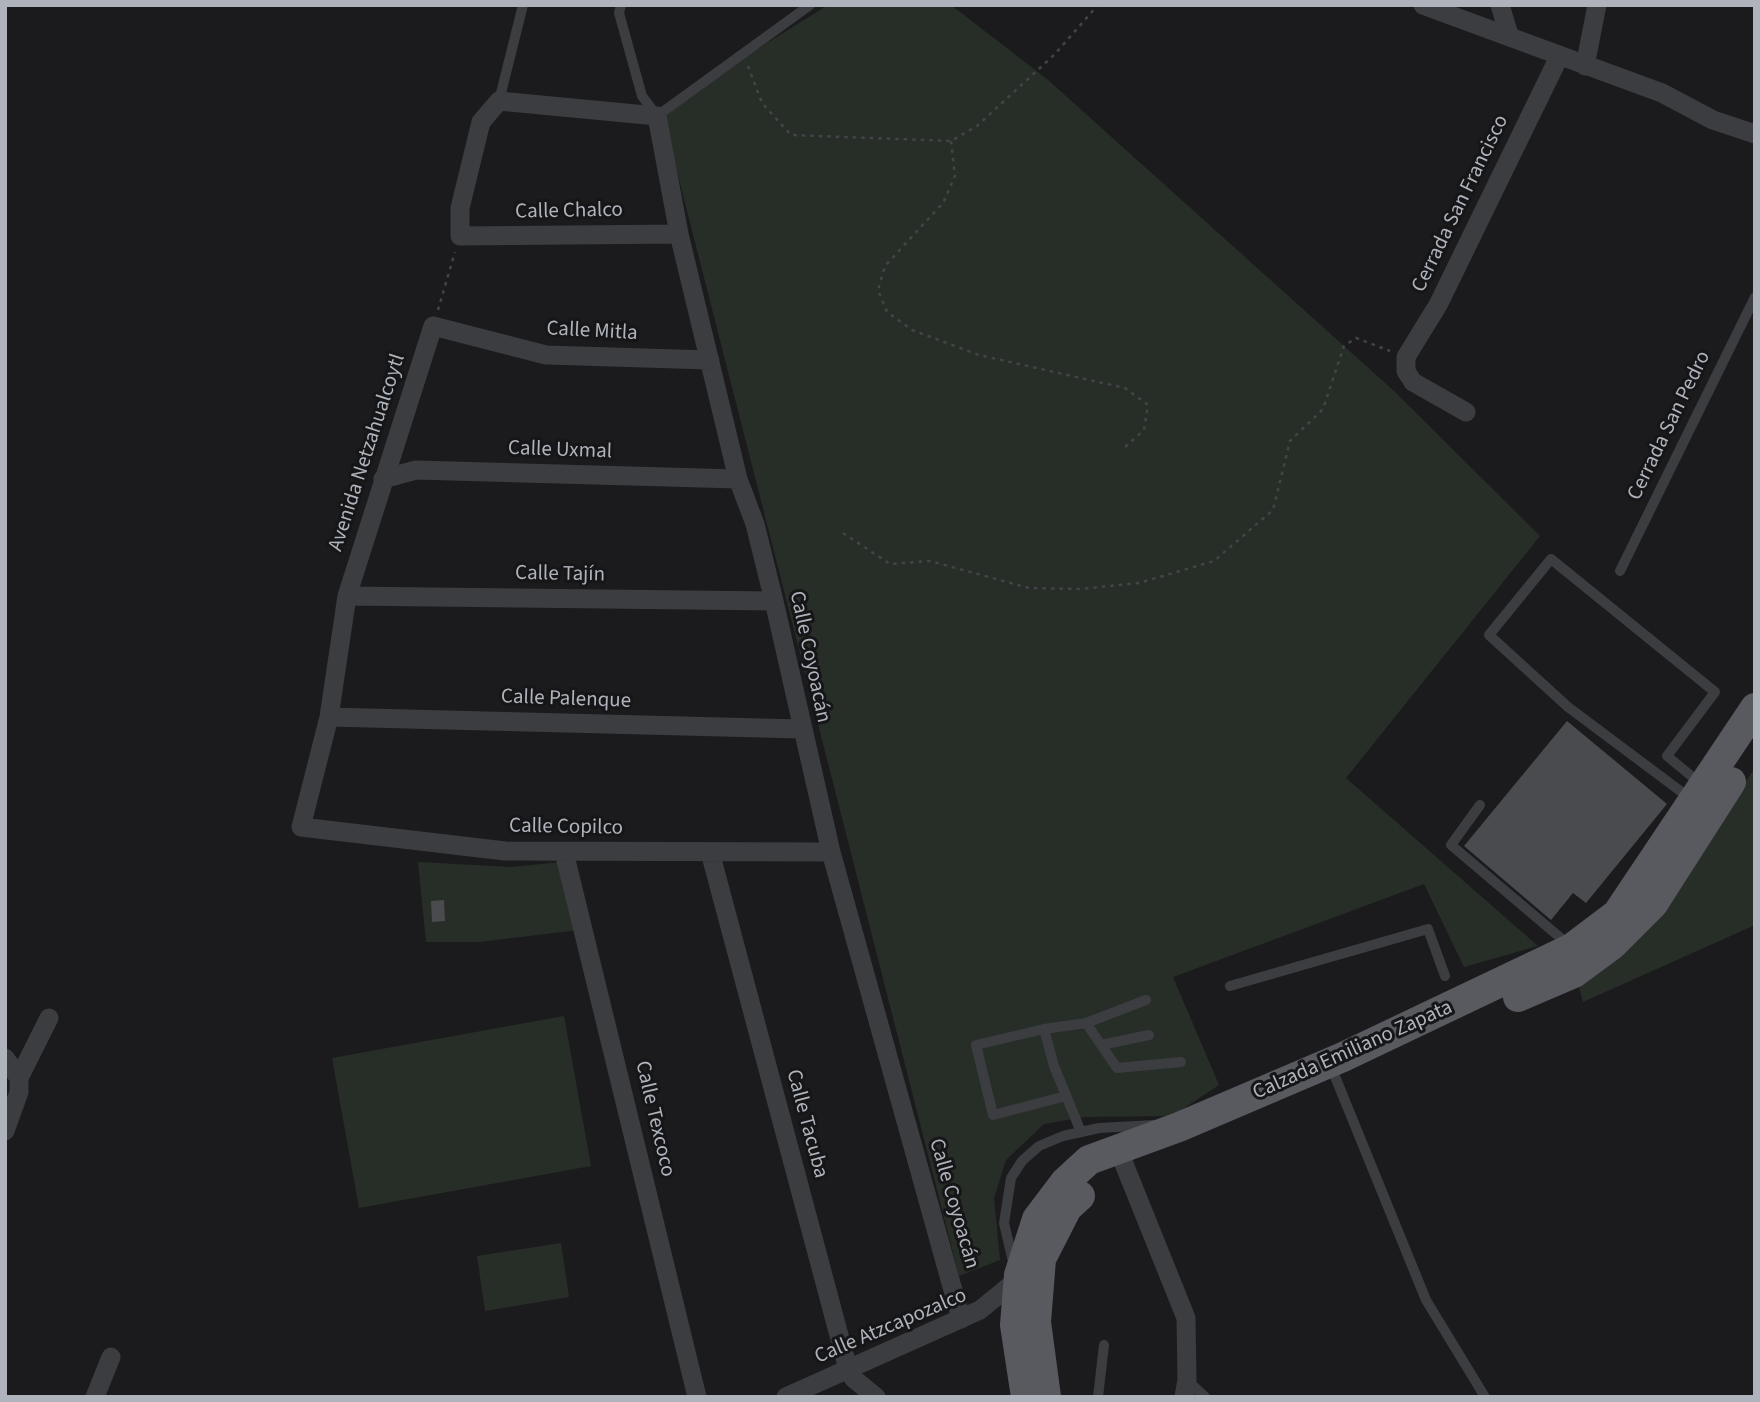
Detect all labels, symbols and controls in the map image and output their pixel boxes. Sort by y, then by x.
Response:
street label: Cerrada San Francisco [1407,111,1515,297]
street label: Calle Chalco [515,198,623,226]
street label: Calle Mitla [546,317,638,347]
street label: Cerrada San Pedro [1623,347,1717,505]
street label: Avenida Netzahualcoytl [324,351,412,555]
street label: Calle Uxmal [508,437,612,465]
street label: Calle Tajín [515,562,605,588]
street label: Calle Coyoacán [783,589,835,725]
street label: Calle Palenque [500,685,632,715]
street label: Calle Copilco [509,814,623,842]
street label: Calzada Emiliano Zapata [1249,996,1457,1106]
street label: Calle Texcoco [628,1059,680,1179]
street label: Calle Tacuba [779,1067,833,1181]
street label: Calle Coyoacán [922,1136,984,1272]
street label: Calle Atzcapozalco [811,1284,971,1370]

